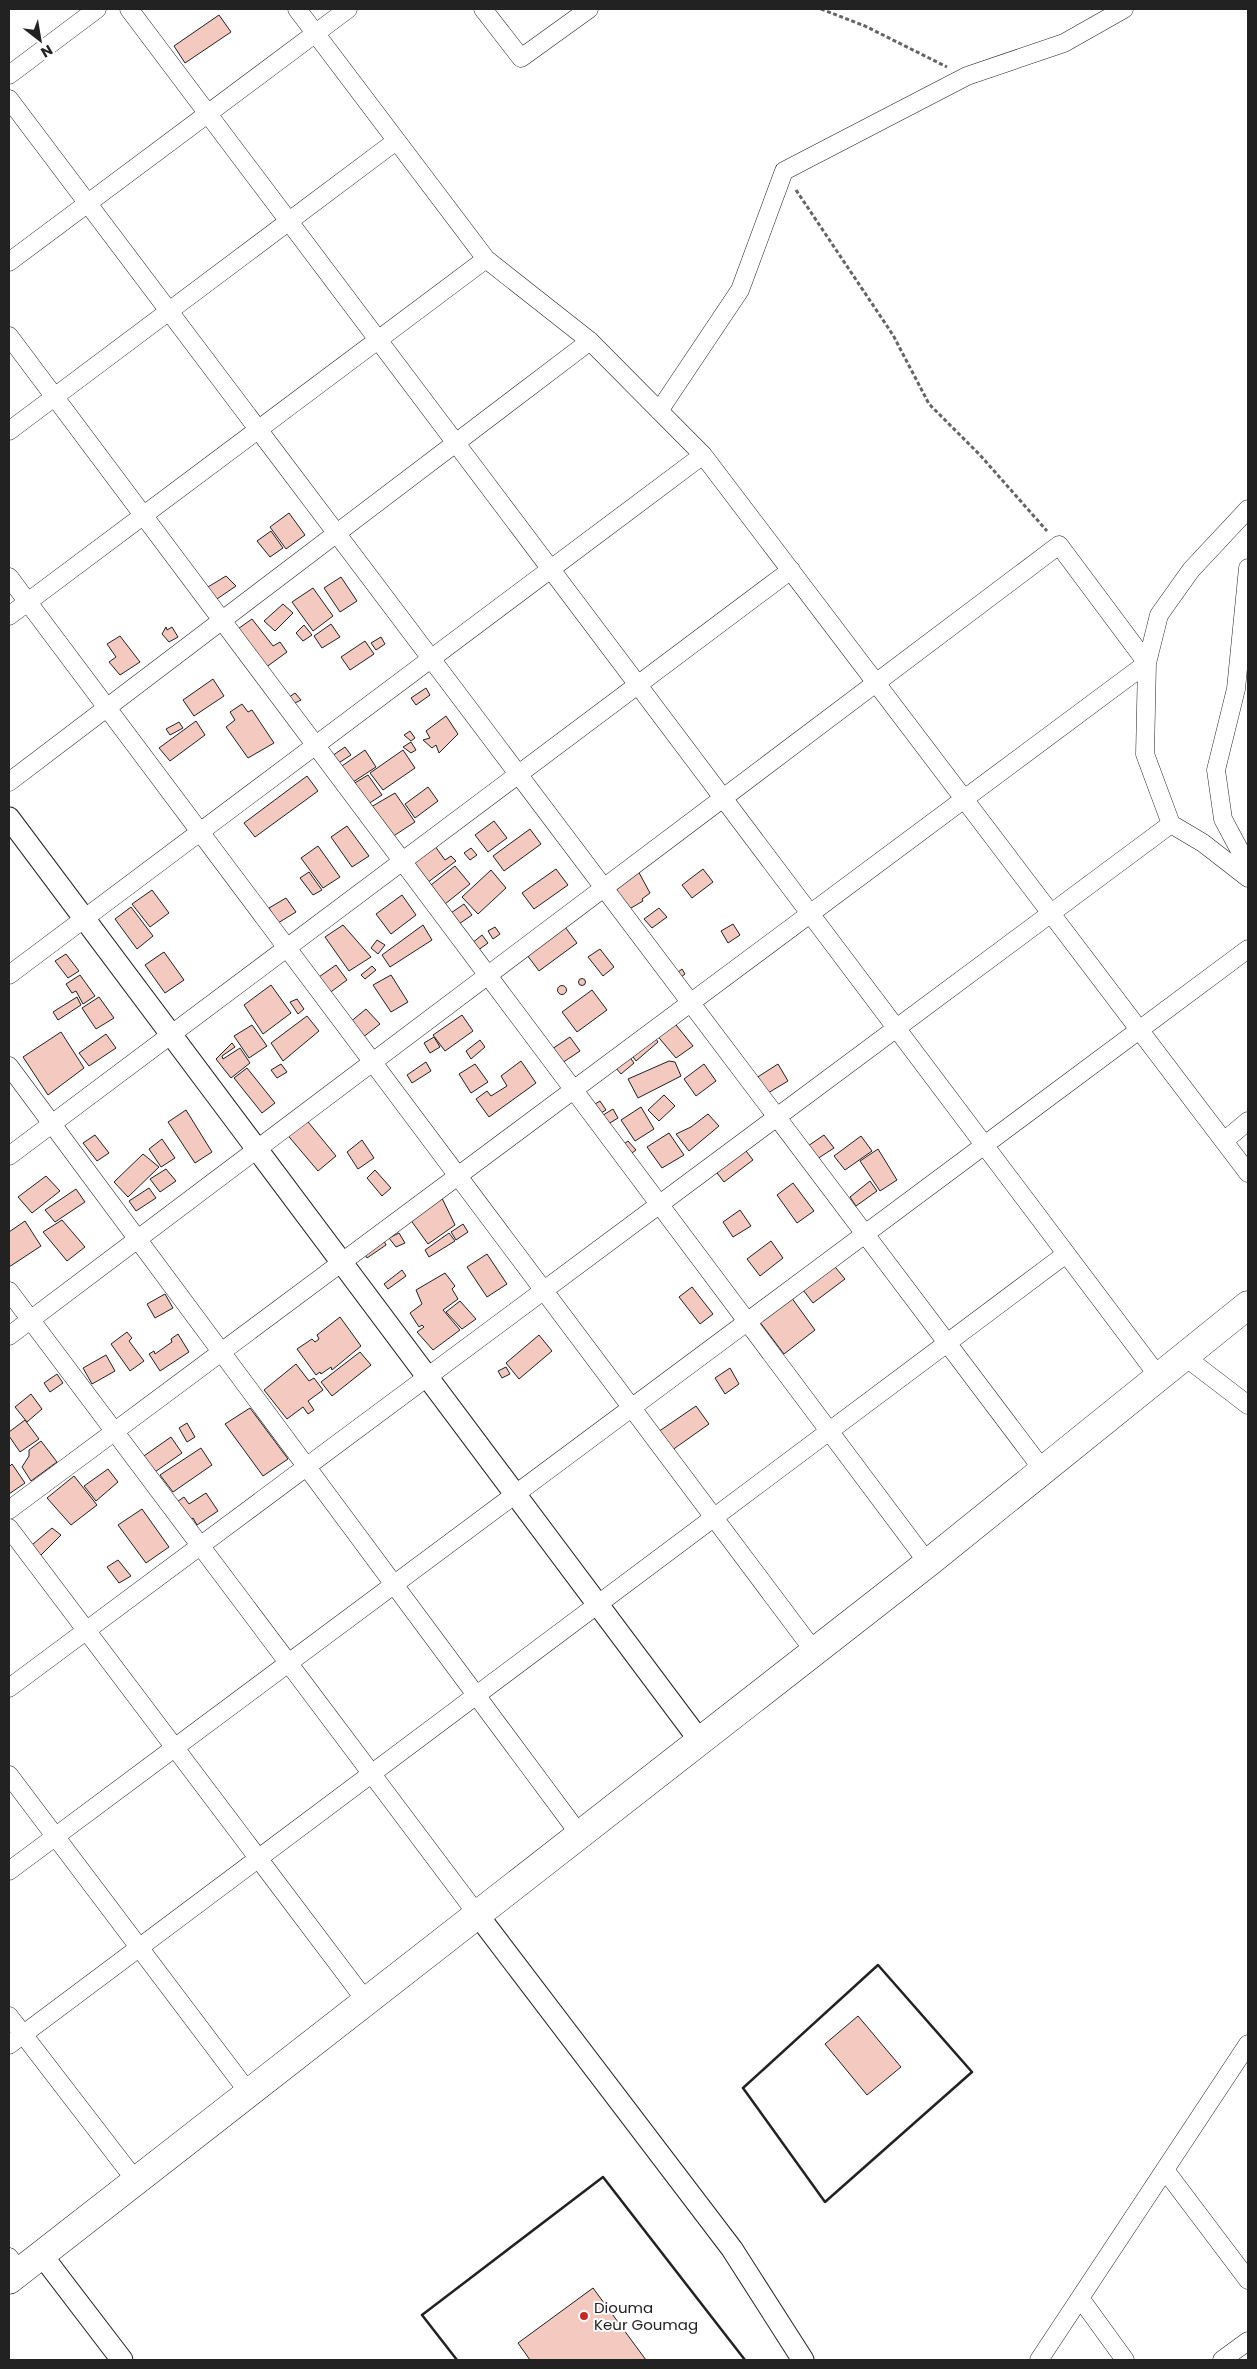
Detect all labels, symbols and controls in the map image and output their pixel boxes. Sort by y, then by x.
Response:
north arrow [15,15,65,65]
text: N [37,40,56,62]
place label: Diouma Keur Goumag [594,2297,698,2335]
marker: Diouma Keur Goumag [578,2310,590,2322]

